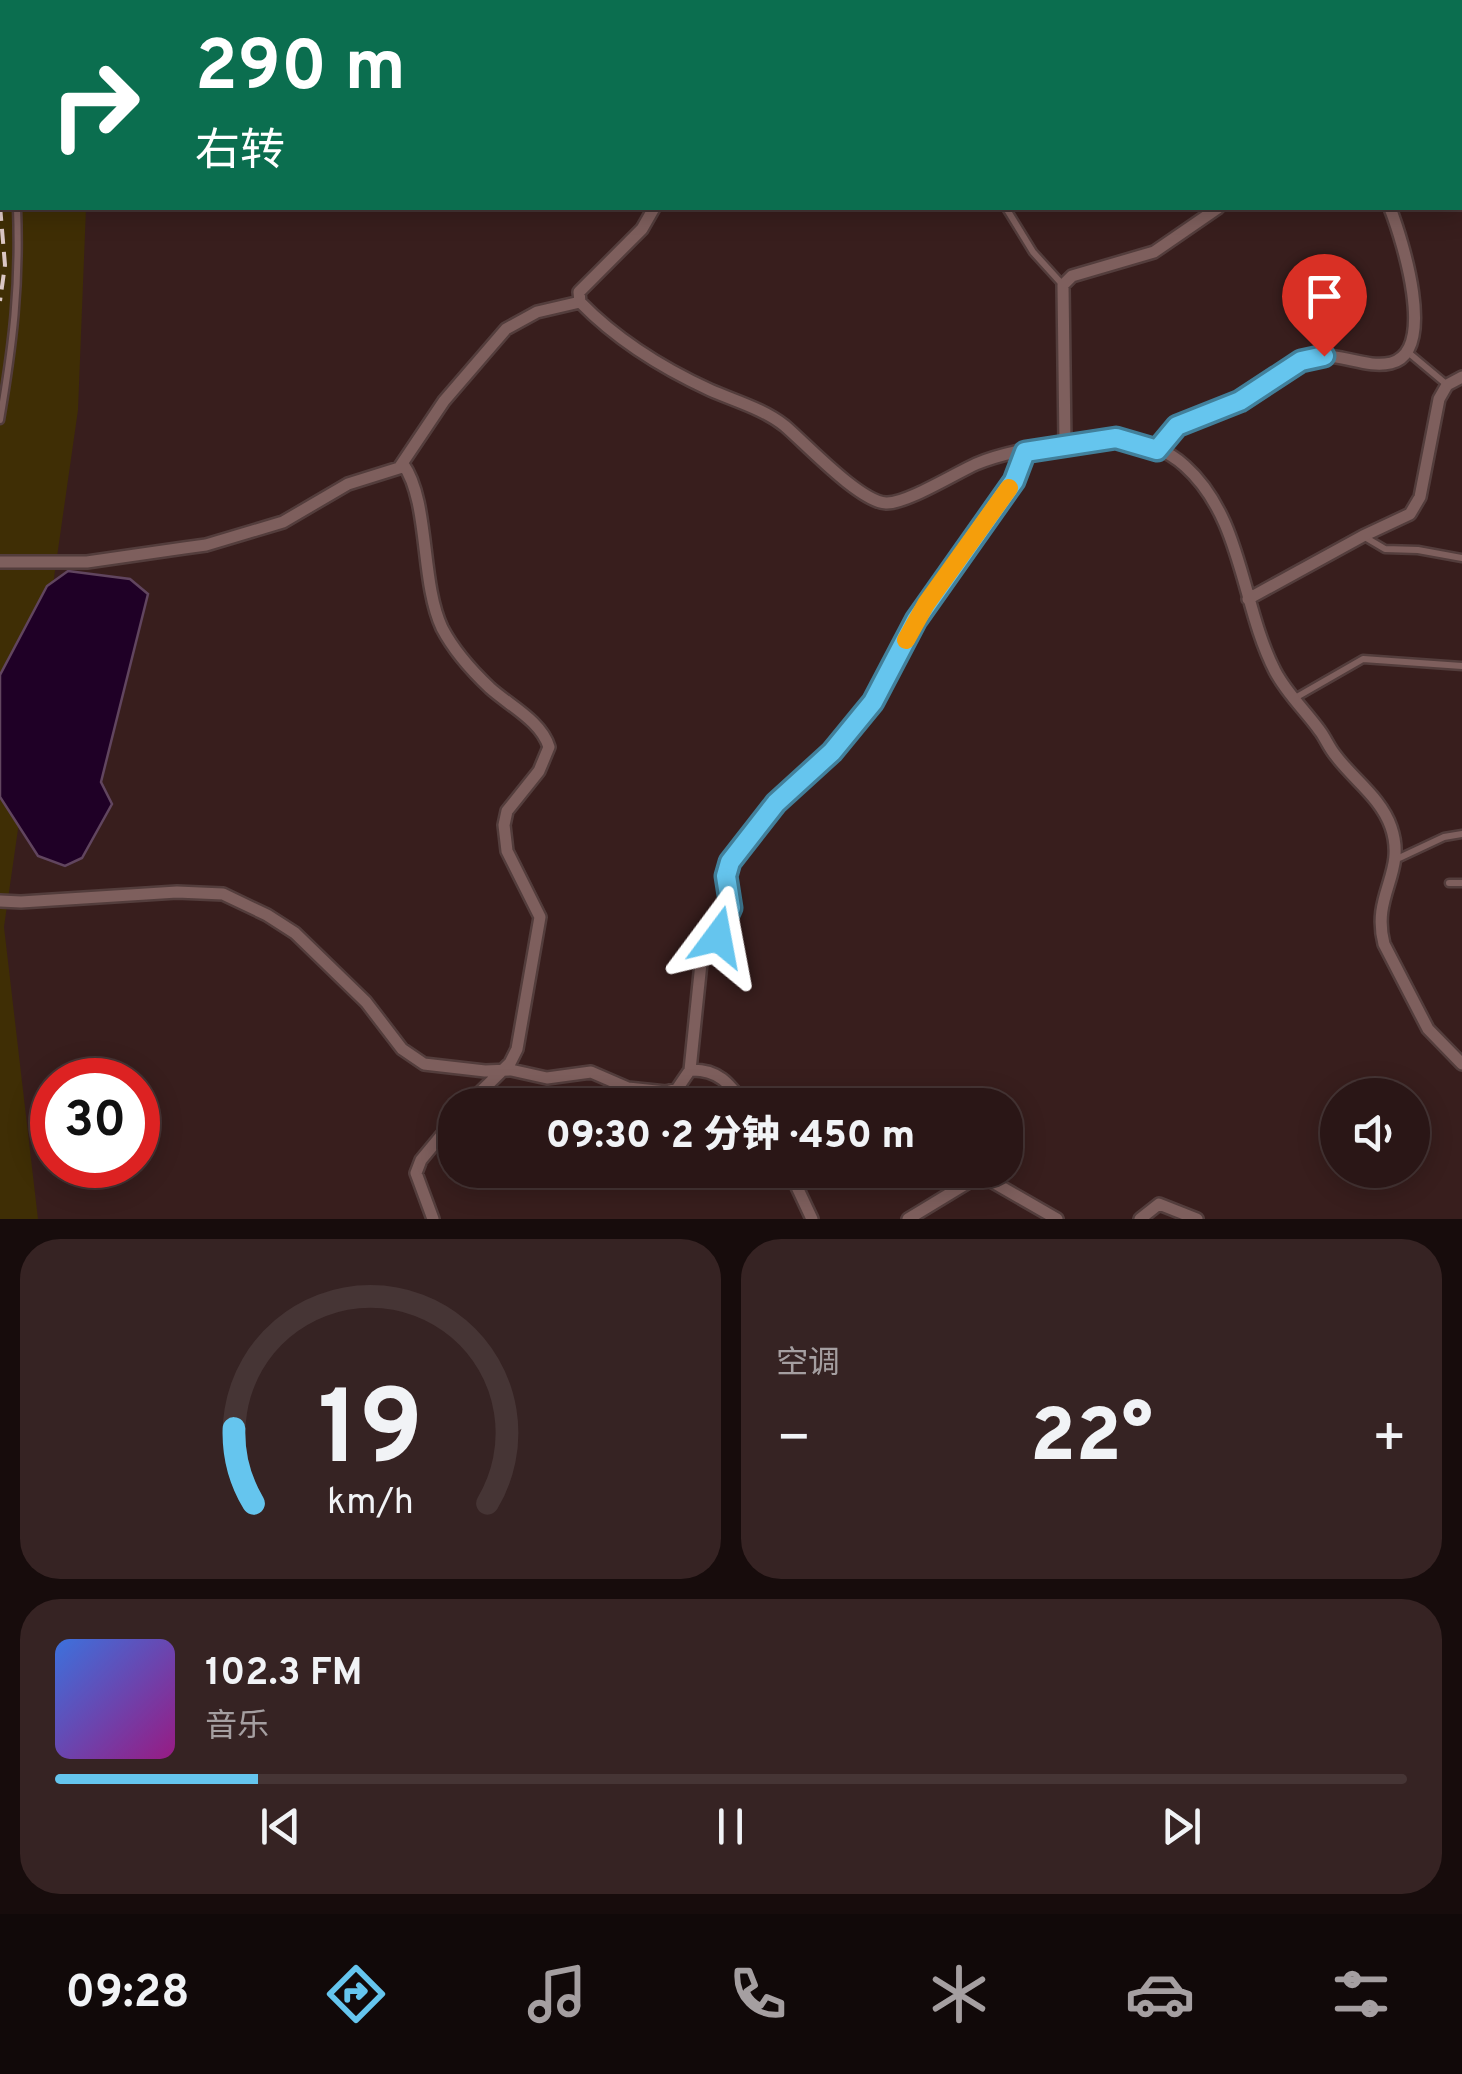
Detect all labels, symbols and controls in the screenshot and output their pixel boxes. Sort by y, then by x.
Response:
text: 290 m [195,26,406,115]
icon: right [30,40,160,170]
text: 右转 [195,125,285,182]
pin [1282,254,1367,357]
icon: arrive [1297,269,1352,324]
position arrow [666,885,770,989]
speed limit sign: 30 [30,1058,160,1188]
map controls [1320,1078,1430,1188]
button: sound [1320,1078,1430,1188]
text: 09:30 · 2 分钟 · 450 m [546,1113,915,1162]
text: 空调 [776,1345,840,1385]
text: 19 [318,1369,423,1501]
text: 22° [1030,1393,1153,1488]
text: − [776,1406,811,1476]
text: + [1372,1406,1407,1476]
text: km/h [327,1481,414,1527]
text: 102.3 FM [205,1650,363,1699]
text: 音乐 [205,1708,269,1748]
icon: previous [253,1799,308,1854]
icon: pause [703,1799,758,1854]
icon: next [1154,1799,1209,1854]
icon: directions [321,1959,391,2029]
icon: music [522,1959,592,2029]
icon: phone [723,1959,793,2029]
icon: climate [924,1959,994,2029]
icon: car [1125,1959,1195,2029]
icon: filters [1326,1959,1396,2029]
text: 09:28 [66,1966,190,2023]

